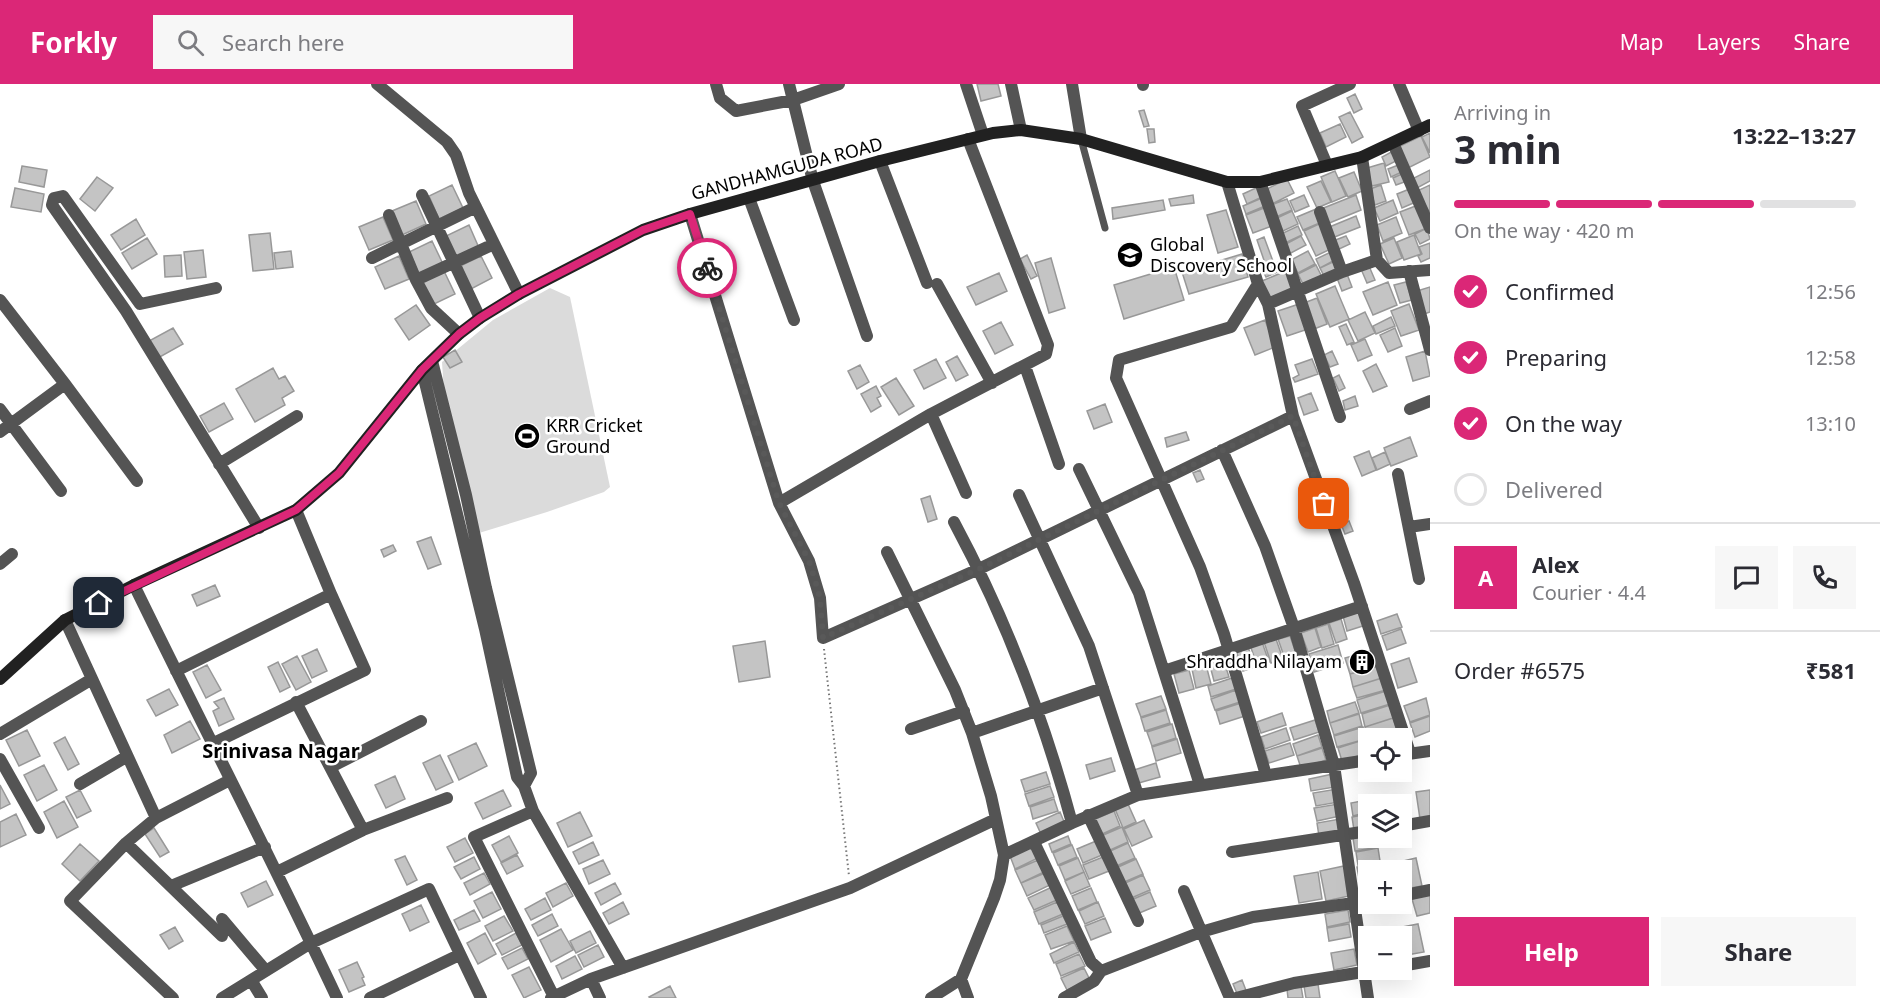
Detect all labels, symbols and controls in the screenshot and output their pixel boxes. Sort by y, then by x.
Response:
search box [153,15,573,69]
text: Forkly [30,23,117,61]
icon: search [174,26,207,59]
text: Search here [222,27,345,57]
text: Map [1620,28,1664,56]
text: Layers [1697,28,1761,56]
text: Share [1794,28,1850,56]
text: Arriving in [1454,99,1551,126]
text: 13:22–13:27 [1732,120,1856,150]
text: 3 min [1454,122,1561,175]
street label: GANDHAMGUDA ROAD [688,131,885,205]
text: On the way · 420 m [1454,217,1634,244]
place label: Global Discovery School [1150,232,1292,277]
courier [677,238,737,298]
school or university icon: Global Discovery School [1115,240,1145,270]
icon: bike [691,252,724,285]
icon: check [1454,275,1487,308]
text: Confirmed [1505,276,1615,306]
text: 12:56 [1805,278,1856,305]
icon: check [1454,341,1487,374]
text: Preparing [1505,342,1607,372]
text: 12:58 [1805,344,1856,371]
icon: check [1454,407,1487,440]
text: On the way [1505,408,1622,438]
text: 13:10 [1805,410,1856,437]
place label: KRR Cricket Ground [546,413,643,458]
sports icon: KRR Cricket Ground [512,421,542,451]
text: Delivered [1505,474,1603,504]
pin [1298,478,1349,529]
icon: bag [1307,487,1340,520]
button: chat [1715,546,1778,609]
button: phone [1793,546,1856,609]
text: Alex [1532,549,1579,579]
text: A [1478,562,1493,592]
pin [73,577,124,628]
text: Courier · 4.4 [1532,579,1646,606]
icon: home [82,586,115,619]
building icon: Shraddha Nilayam [1347,647,1377,677]
place label: Shraddha Nilayam [1187,649,1342,673]
text: Order #6575 [1454,655,1585,685]
text: ₹581 [1806,655,1856,685]
map controls [1358,728,1412,980]
button: locate [1358,728,1412,782]
district label: Srinivasa Nagar [202,737,360,764]
button: layers [1358,794,1412,848]
button: + [1358,860,1412,914]
button: Help [1454,917,1649,986]
button: Share [1661,917,1856,986]
button: − [1358,926,1412,980]

